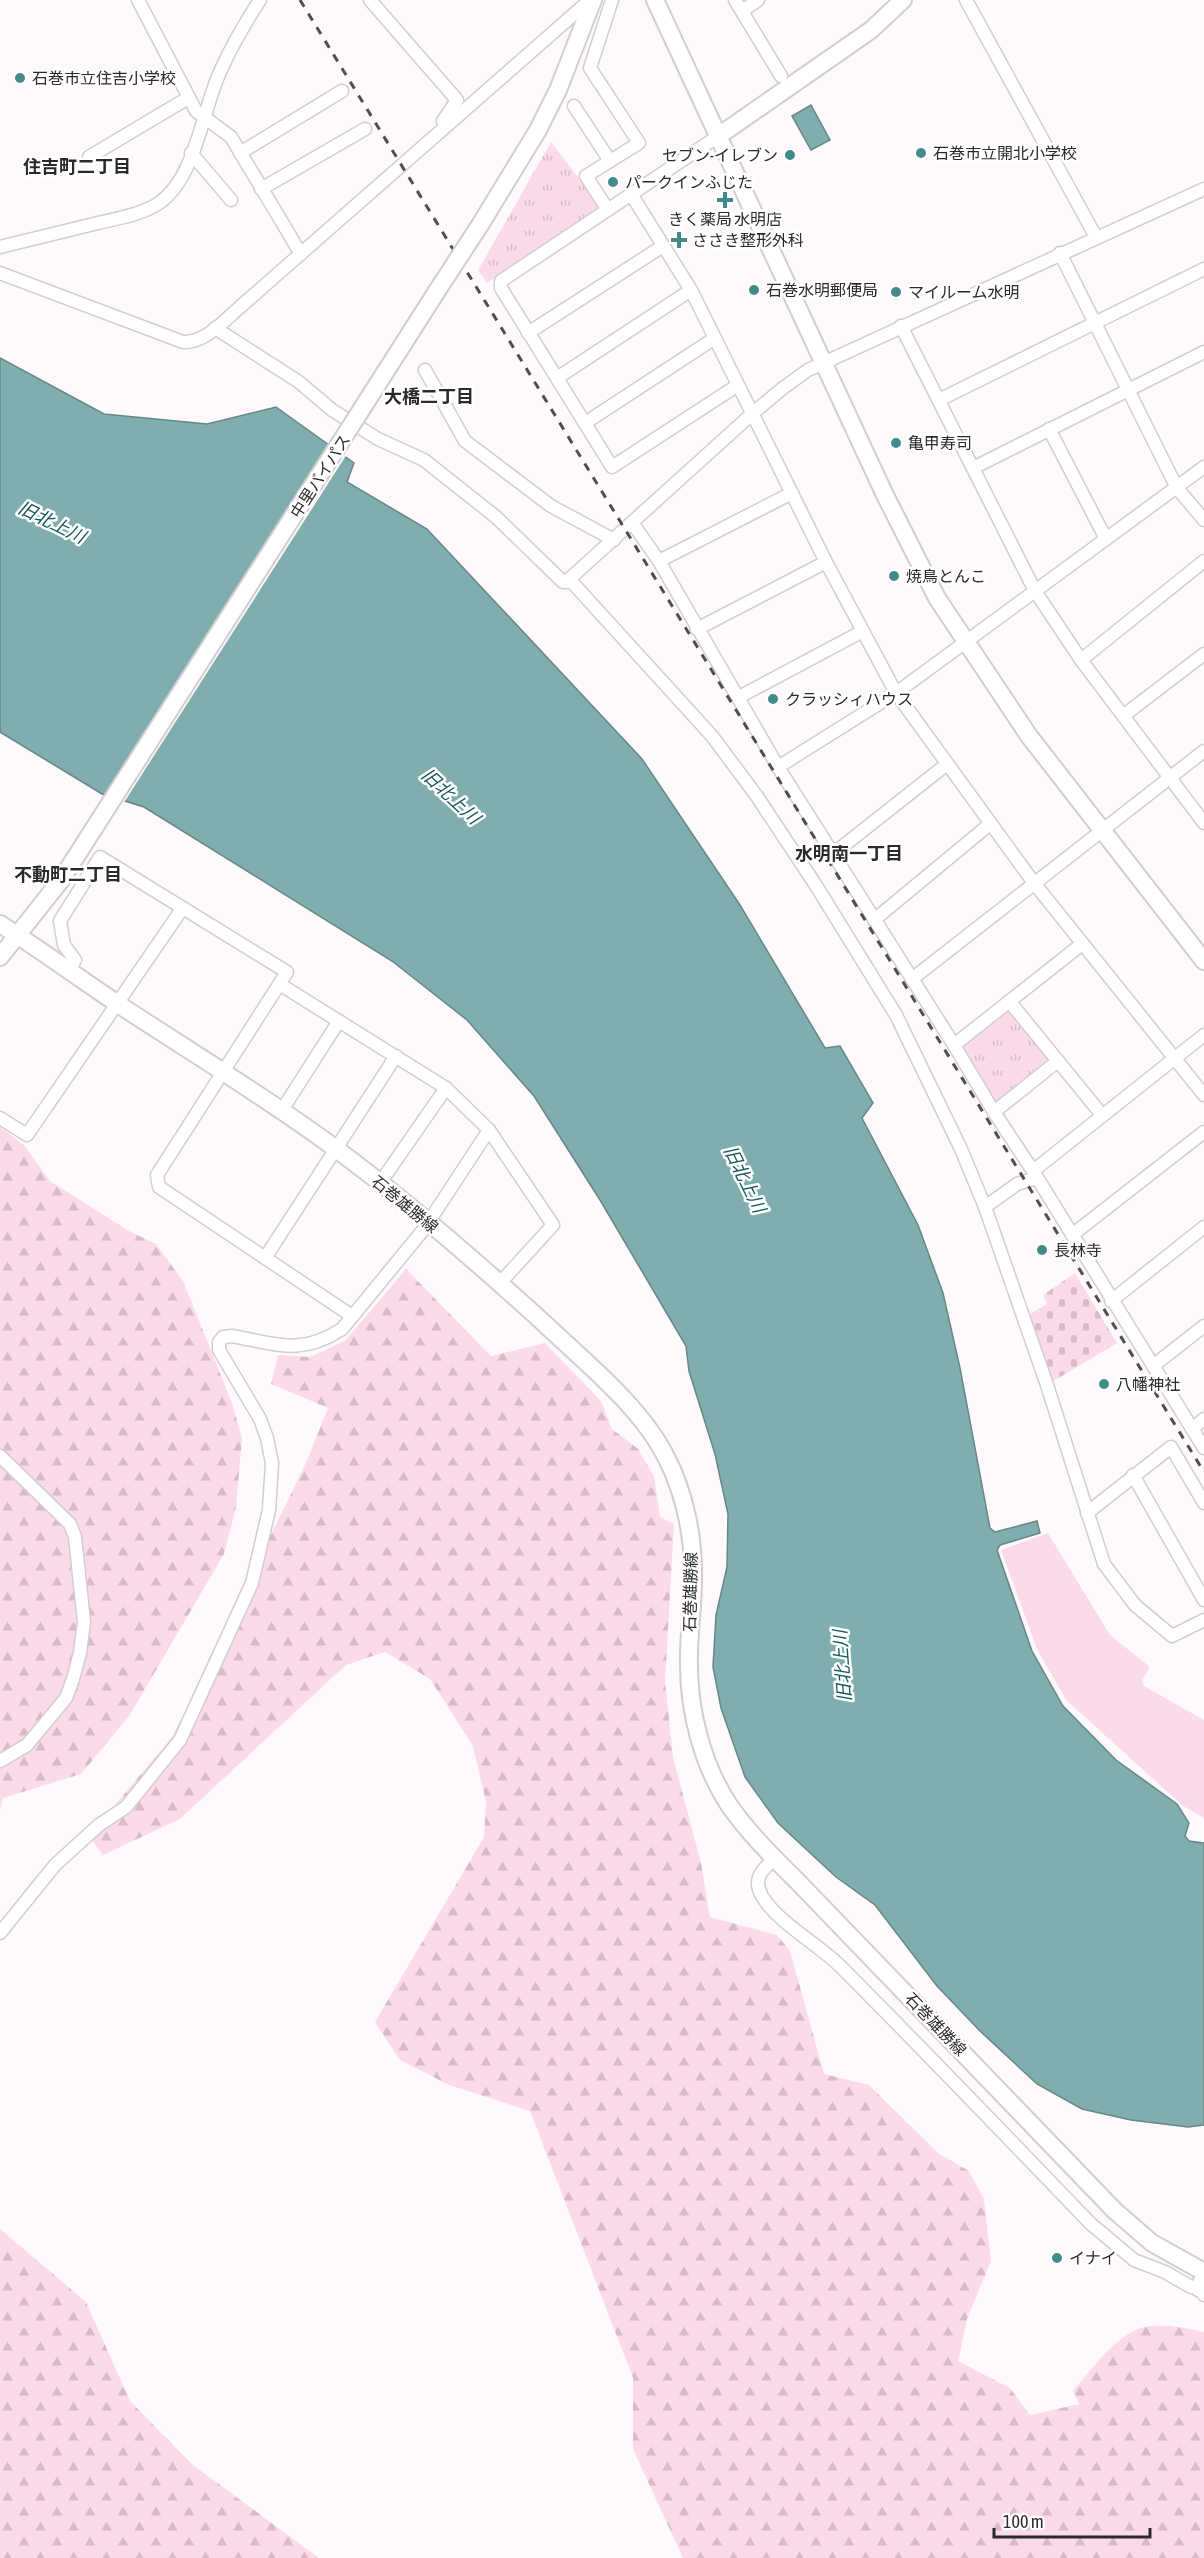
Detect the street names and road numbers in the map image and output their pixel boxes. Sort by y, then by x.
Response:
street label: 中里バイパス [286,431,354,521]
street label: 石巻雄勝線 [368,1172,442,1236]
street label: 石巻雄勝線 [680,1552,700,1632]
street label: 石巻雄勝線 [902,1989,970,2059]

